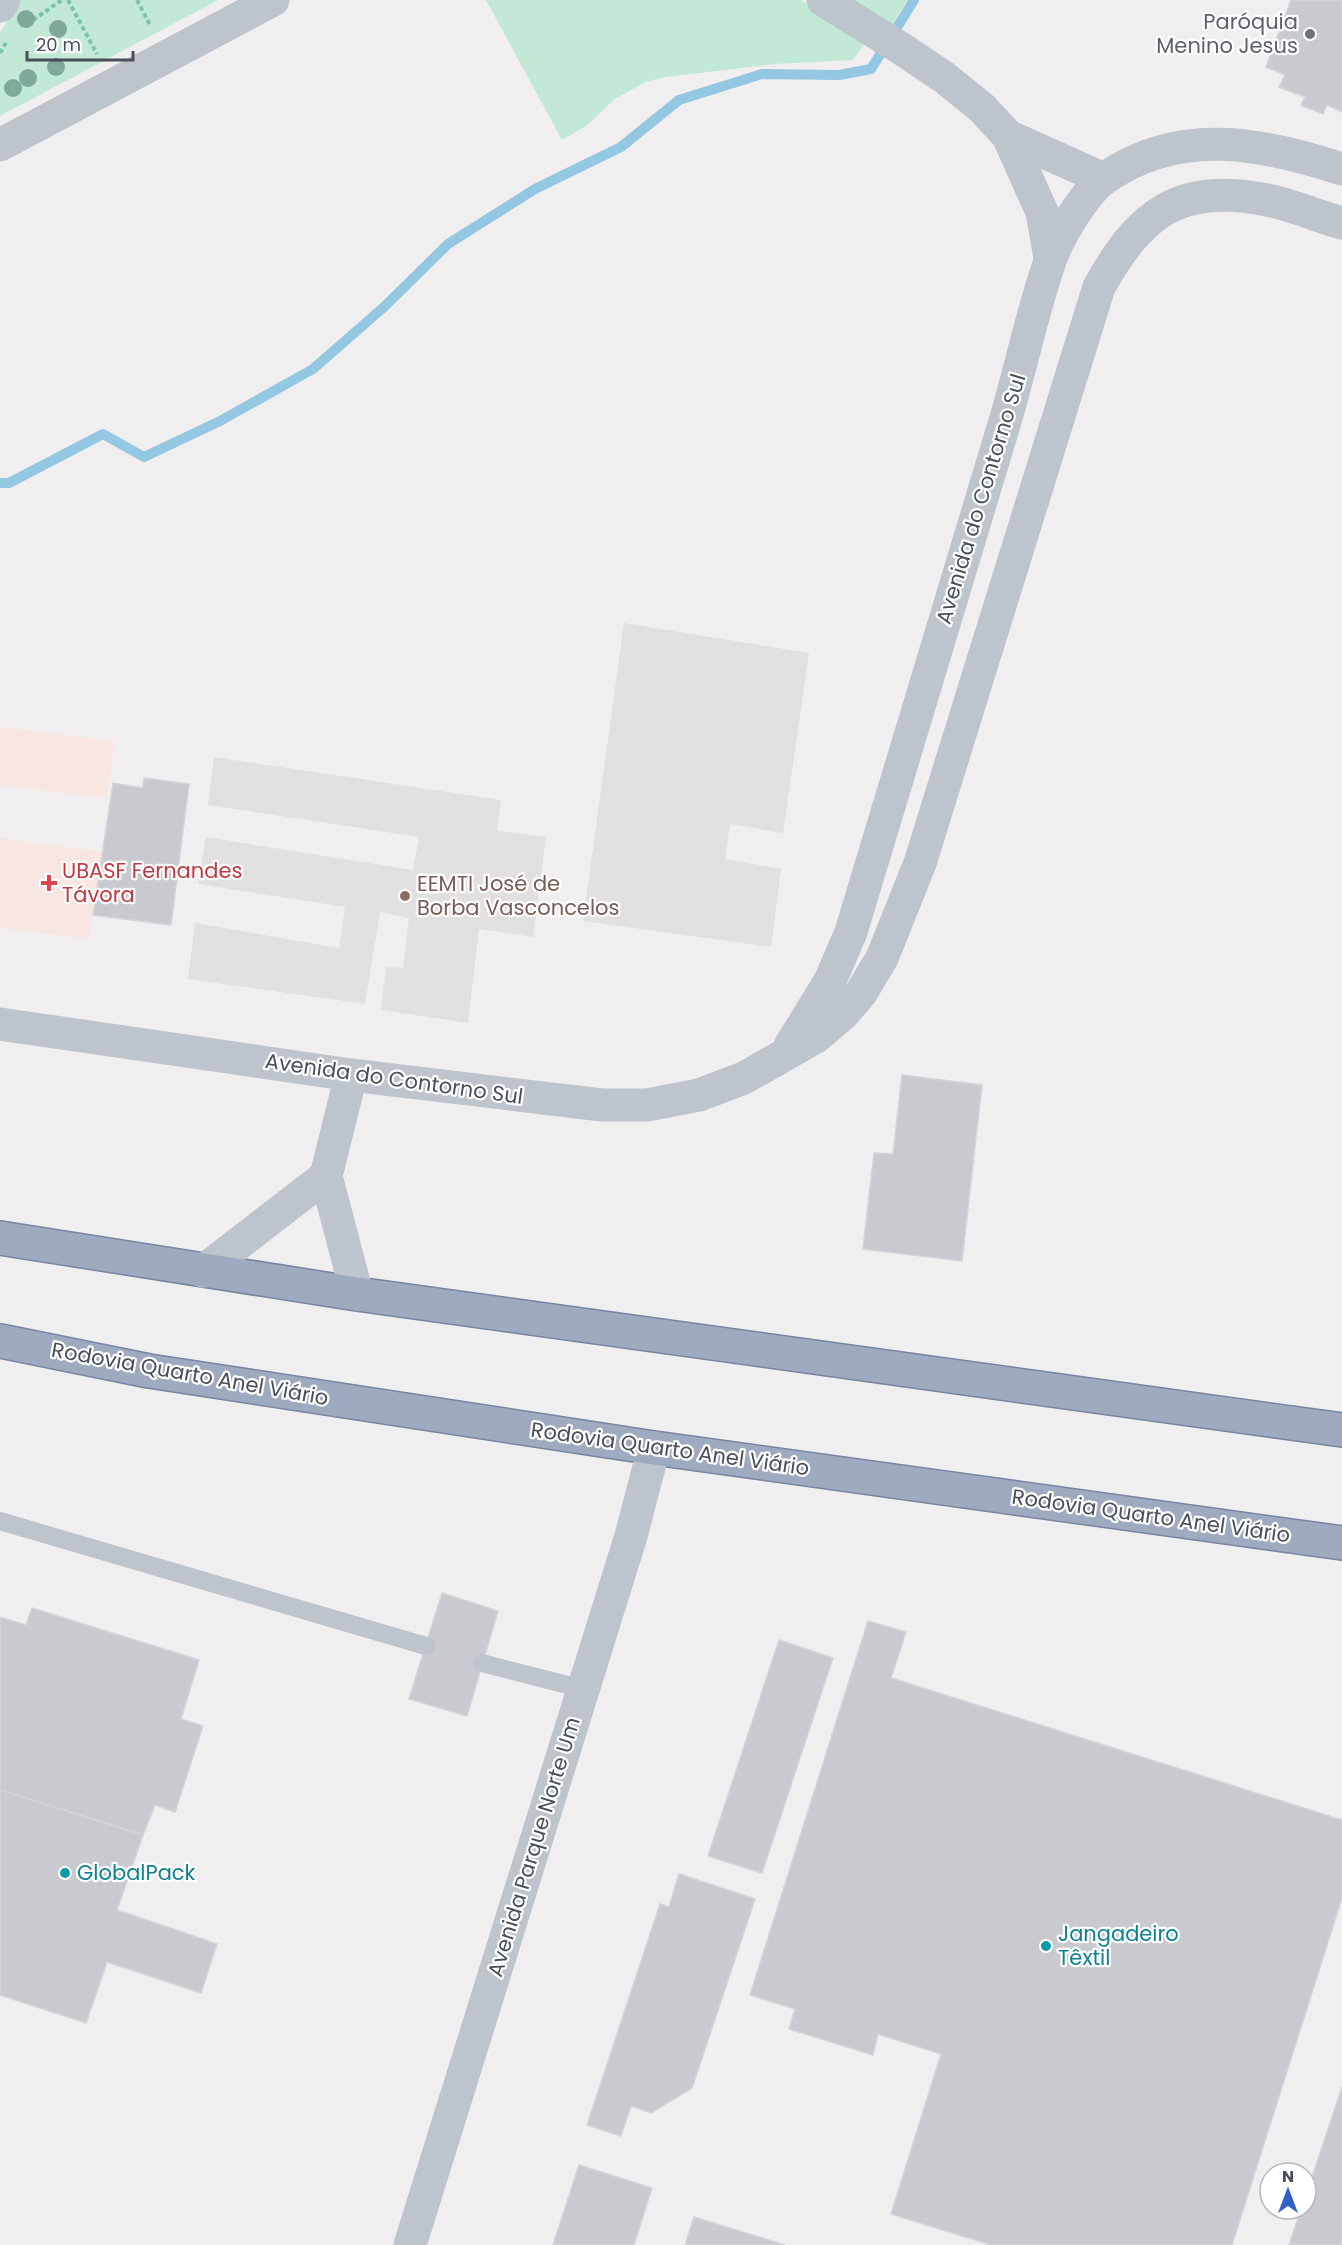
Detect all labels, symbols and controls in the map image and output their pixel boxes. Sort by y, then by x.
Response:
place label: Paróquia Menino Jesus [1156,7,1298,60]
scale bar [27,24,134,62]
marker: Paróquia Menino Jesus [1303,27,1317,41]
text: 20 m [36,32,81,57]
street label: Avenida do Contorno Sul [929,370,1032,628]
place label: UBASF Fernandes Távora [62,856,242,909]
place label: EEMTI José de Borba Vasconcelos [417,869,619,922]
marker: UBASF Fernandes Távora [40,874,58,892]
marker: EEMTI José de Borba Vasconcelos [398,889,412,903]
street label: Avenida do Contorno Sul [263,1046,525,1111]
street label: Rodovia Quarto Anel Viário [49,1335,331,1412]
street label: Rodovia Quarto Anel Viário [529,1415,811,1482]
street label: Rodovia Quarto Anel Viário [1010,1482,1292,1549]
street label: Avenida Parque Norte Um [480,1713,587,1980]
place label: GlobalPack [77,1858,196,1887]
marker: GlobalPack [58,1866,72,1880]
place label: Jangadeiro Têxtil [1058,1919,1179,1972]
marker: Jangadeiro Têxtil [1039,1939,1053,1953]
north arrow [1258,2161,1318,2221]
text: N [1282,2165,1294,2188]

